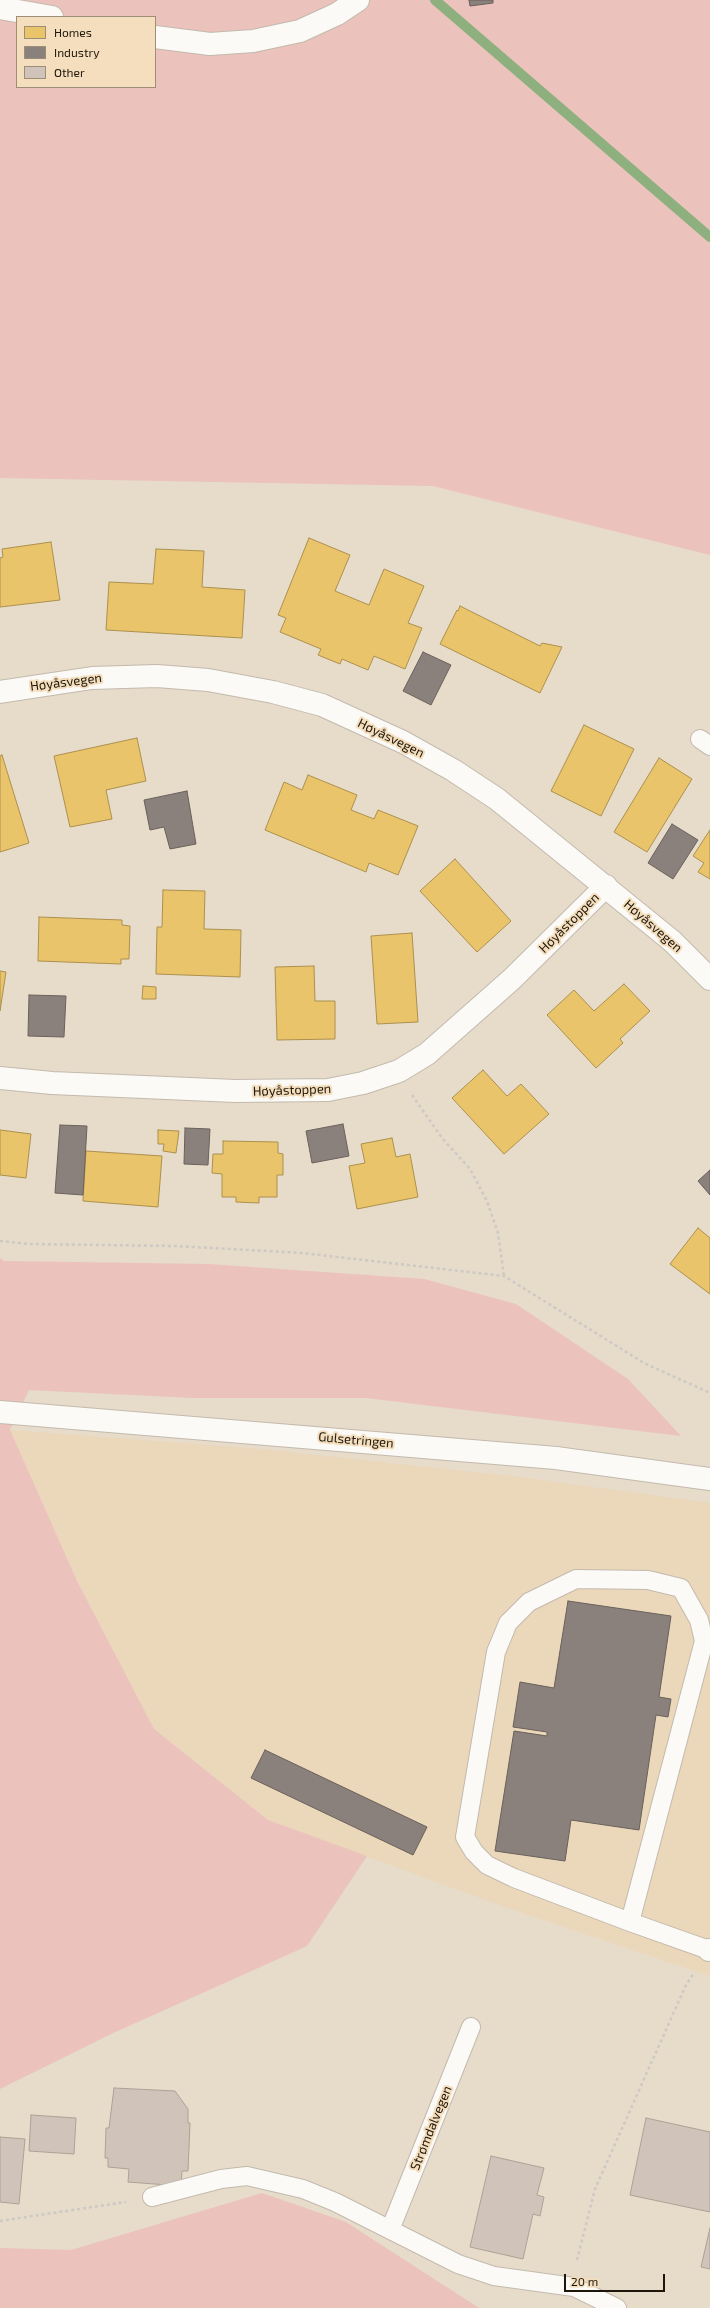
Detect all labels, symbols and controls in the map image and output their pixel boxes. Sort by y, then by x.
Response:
legend [16,16,156,88]
text: Homes [54,25,92,39]
text: Industry [54,45,100,59]
text: Other [54,65,85,79]
street label: Høyåsvegen [29,670,103,694]
street label: Høyåsvegen [355,715,427,761]
street label: Høyåstoppen [536,890,602,956]
street label: Høyåsvegen [621,896,685,956]
street label: Høyåstoppen [252,1081,332,1099]
street label: Gulsetringen [318,1429,394,1451]
street label: Strømdalvegen [407,2083,455,2173]
scale bar [566,2266,667,2292]
text: 20 m [571,2274,598,2288]

